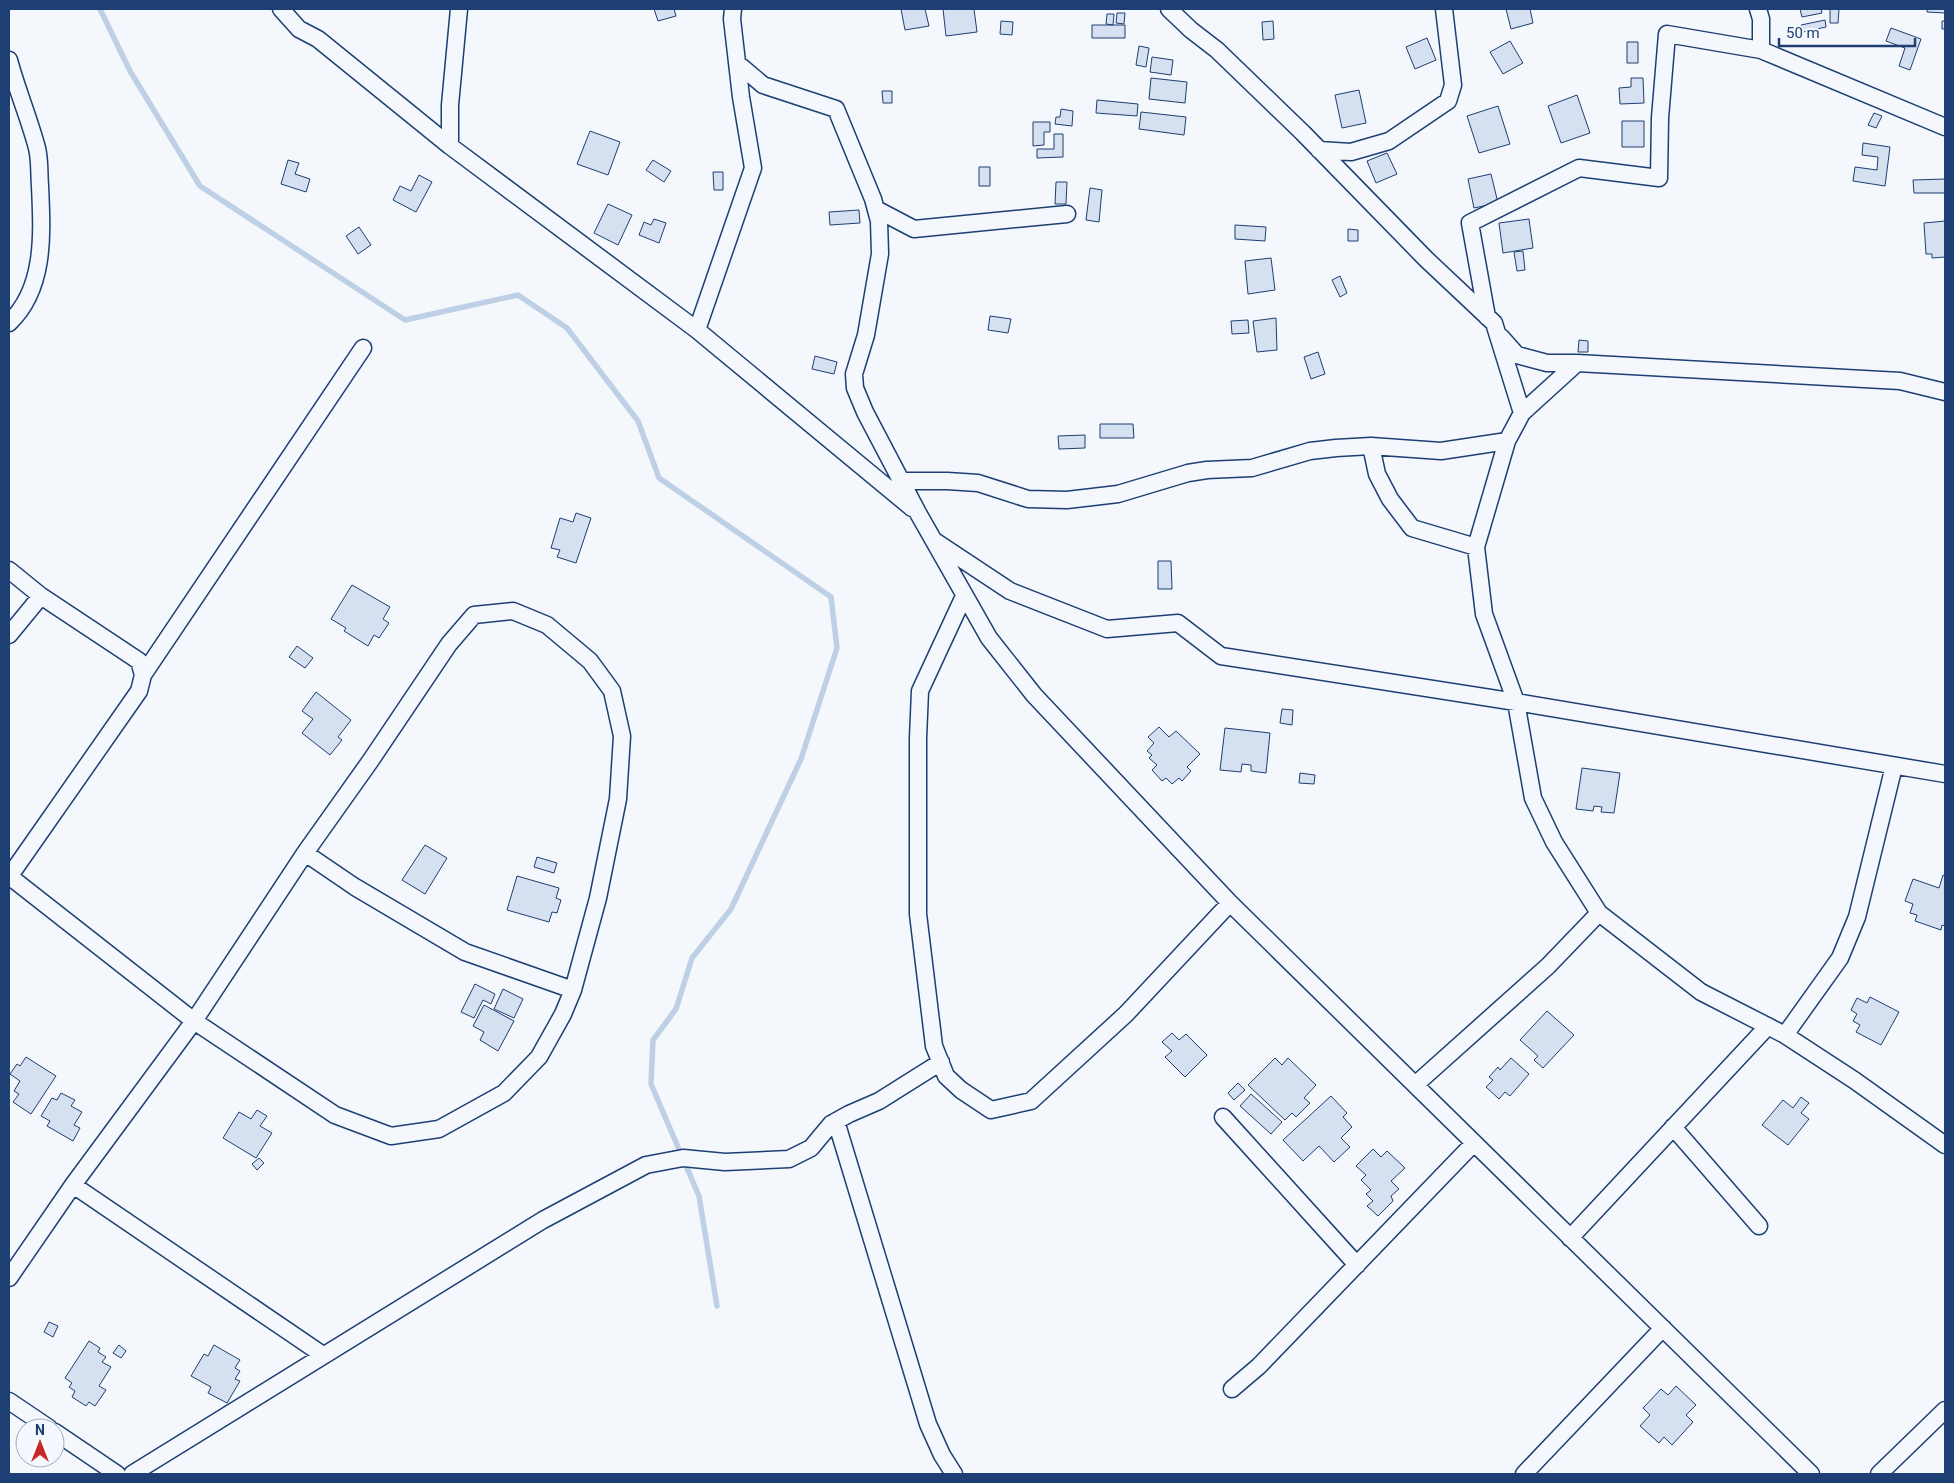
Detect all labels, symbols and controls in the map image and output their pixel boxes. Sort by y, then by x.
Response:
scale bar [1779,15,1915,47]
text: 50 m [1786,24,1820,42]
north arrow [15,1418,65,1468]
text: N [35,1422,45,1438]

